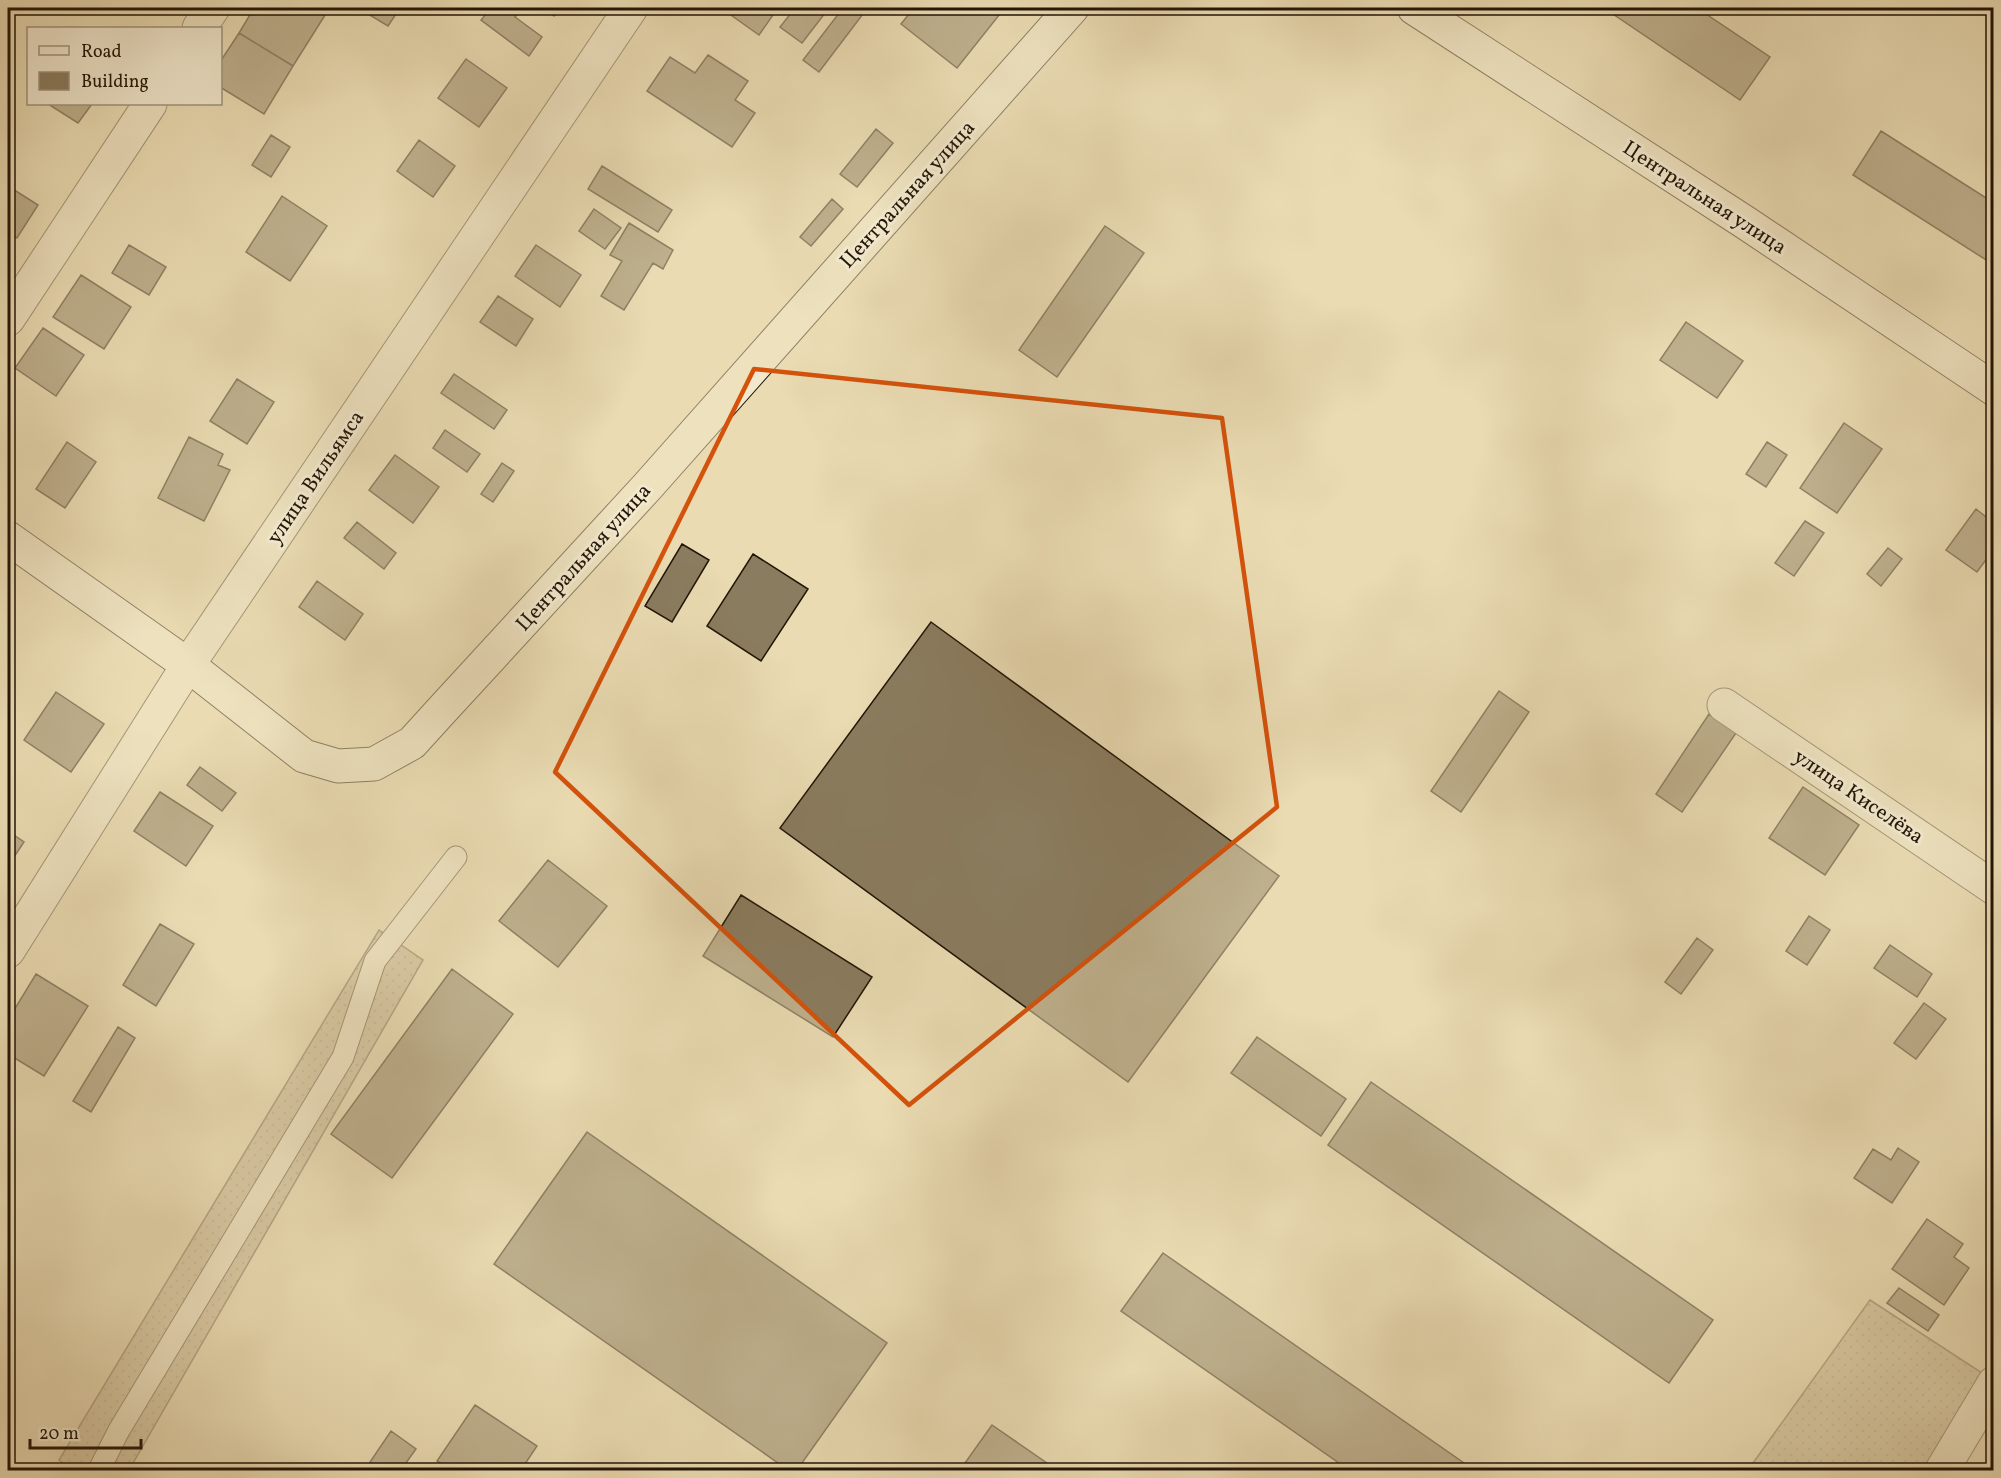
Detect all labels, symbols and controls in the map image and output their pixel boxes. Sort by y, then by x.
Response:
legend [27,27,222,105]
text: Road [81,40,122,65]
text: Building [81,70,149,95]
street label: Центральная улица [834,115,982,275]
street label: Центральная улица [1617,134,1792,262]
street label: улица Вильямса [261,405,372,551]
street label: Центральная улица [510,478,658,638]
street label: улица Киселёва [1787,743,1929,852]
scale bar [30,1412,141,1450]
text: 20 m [39,1422,79,1447]

